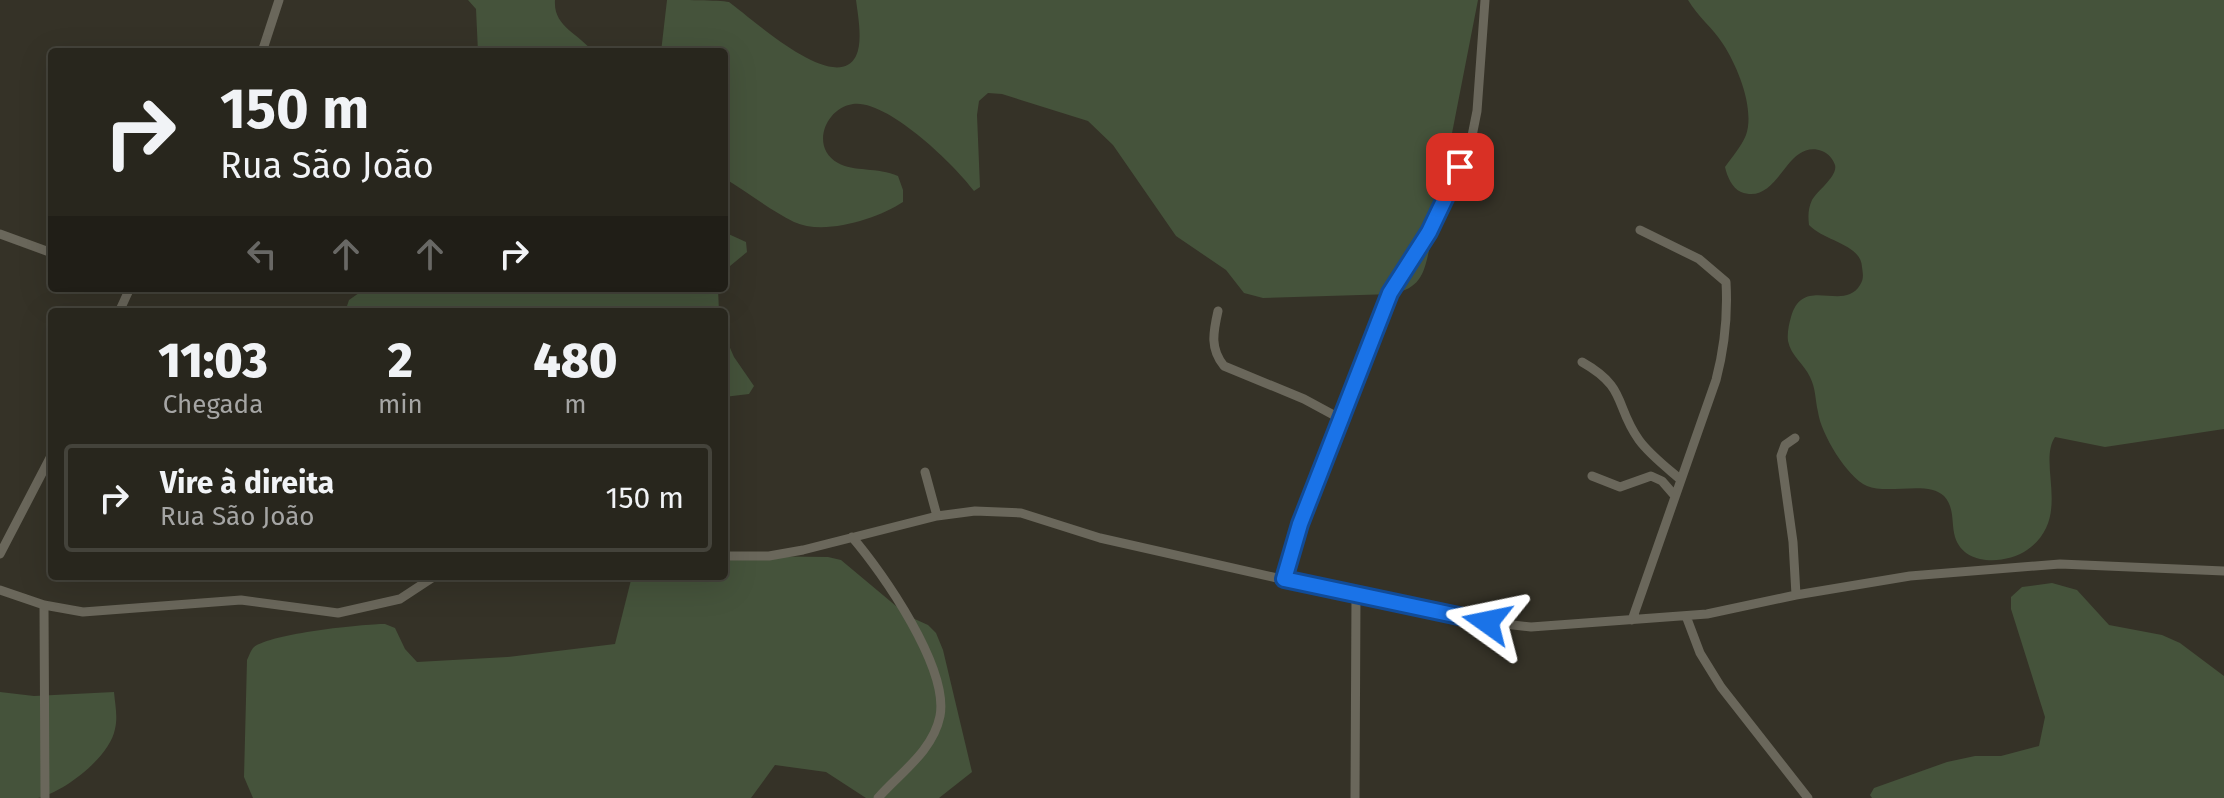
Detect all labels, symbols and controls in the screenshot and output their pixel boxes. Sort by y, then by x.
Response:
text: 150 m [220,76,369,143]
icon: right [88,80,192,184]
pin [1426,133,1494,201]
text: Rua São João [220,144,434,188]
icon: arrive [1438,145,1482,189]
icon: left [240,232,284,276]
icon: ahead [324,232,368,276]
icon: ahead [408,232,452,276]
icon: right [492,232,536,276]
text: 11:03 [158,332,268,390]
text: 2 [388,332,413,390]
text: 480 [533,332,618,390]
text: Chegada [163,389,263,420]
text: min [378,389,423,420]
text: m [564,389,587,420]
text: Vire à direita [160,465,334,501]
icon: right [92,476,136,520]
text: 150 m [606,480,684,516]
text: Rua São João [160,501,314,532]
position arrow [1445,580,1529,664]

